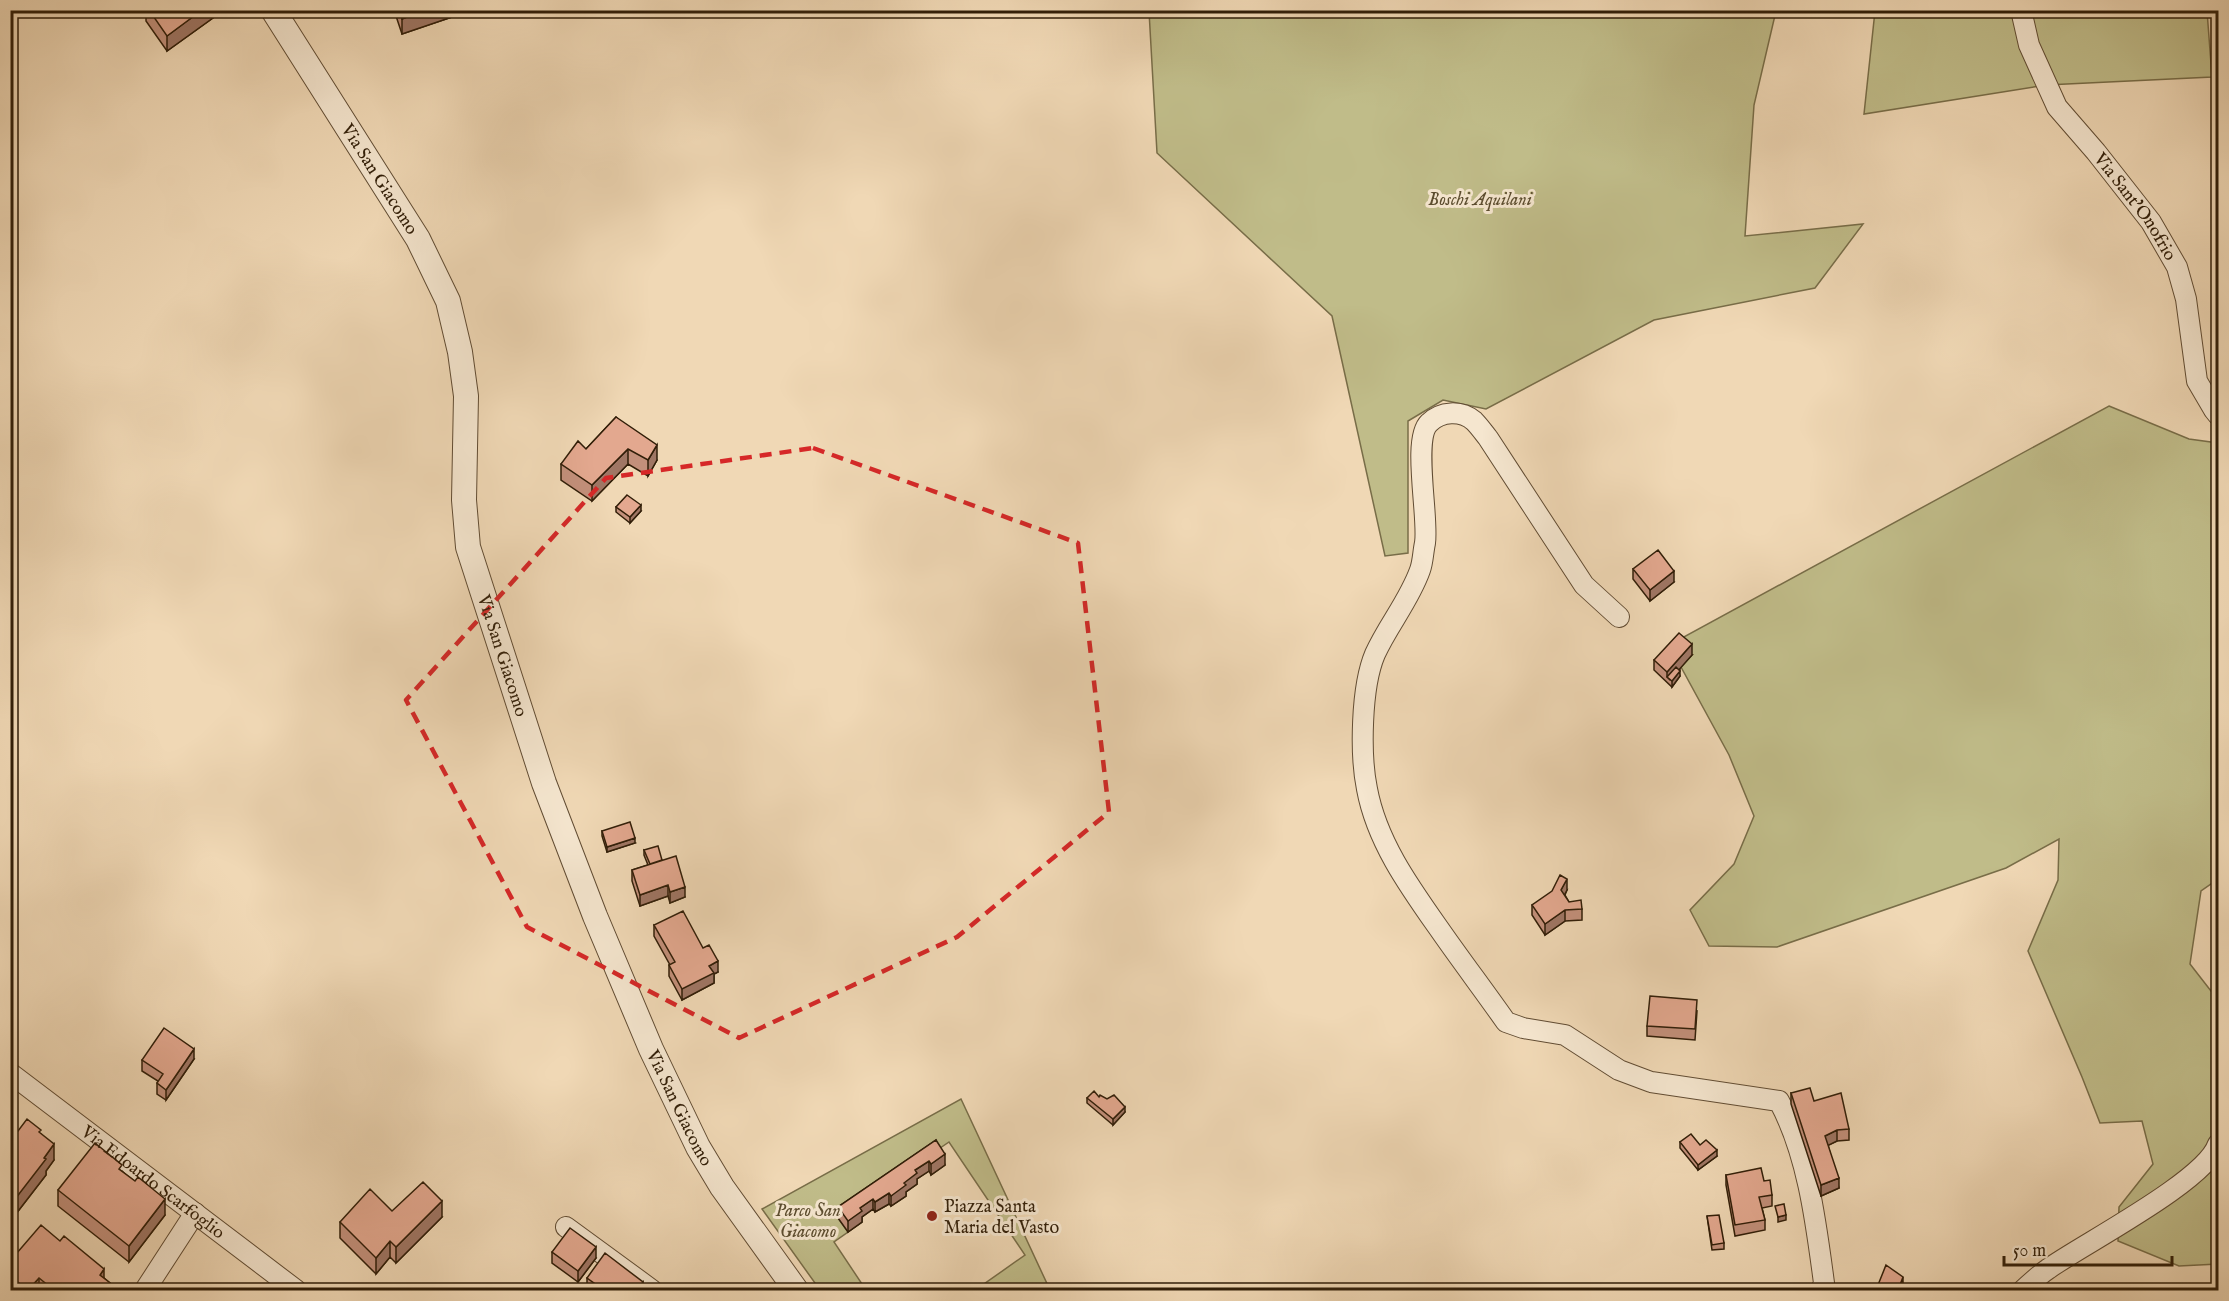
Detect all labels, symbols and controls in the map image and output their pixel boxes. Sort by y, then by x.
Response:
street label: Via San Giacomo [335,119,423,240]
street label: Via Sant'Onofrio [2087,148,2181,265]
park label: Boschi Aquilani [1428,189,1534,212]
street label: Via San Giacomo [471,591,532,720]
street label: Via San Giacomo [640,1046,717,1171]
street label: Via Edoardo Scarfoglio [75,1121,229,1245]
place label: Piazza Santa Maria del Vasto [944,1196,1059,1240]
park label: Parco San Giacomo [775,1200,841,1244]
marker: Piazza Santa Maria del Vasto [925,1209,939,1223]
scale bar [2004,1229,2172,1267]
text: 50 m [2013,1240,2046,1263]

